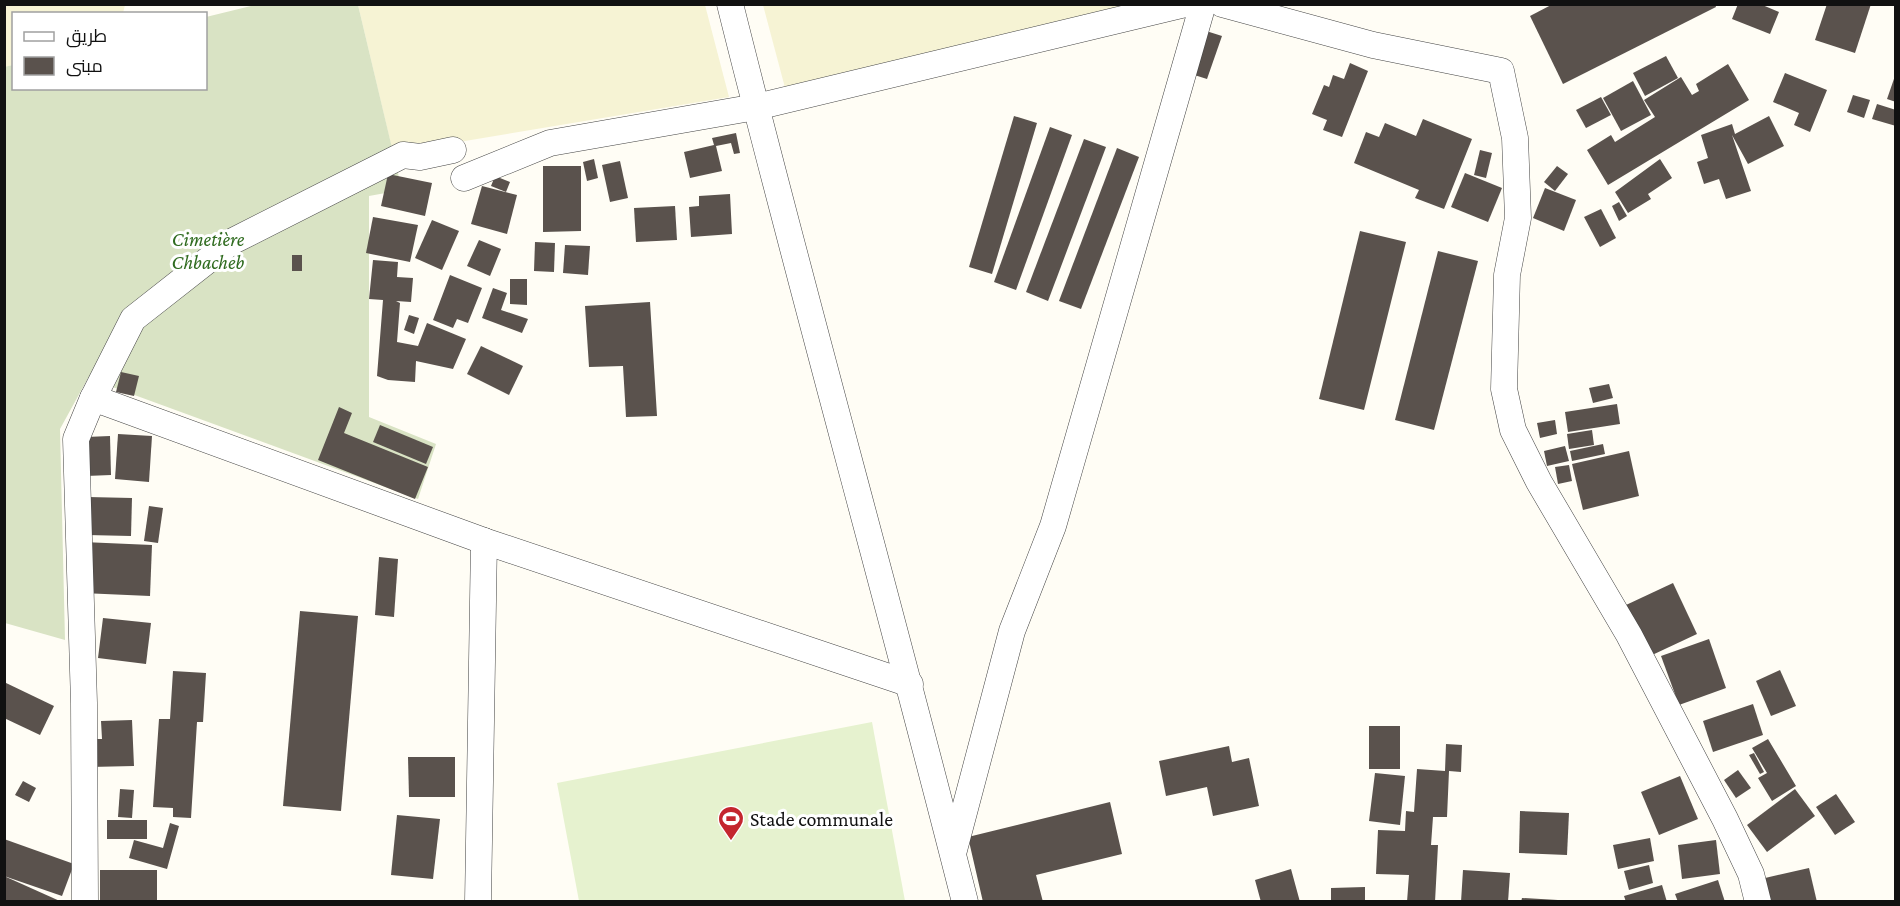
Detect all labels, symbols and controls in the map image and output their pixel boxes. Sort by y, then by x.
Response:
legend [12,12,207,90]
text: طريق [66,26,107,48]
text: مبنى [66,56,103,77]
park label: Cimetière Chbacheb [172,228,245,273]
sports icon: Stade communale [716,804,746,842]
place label: Stade communale [750,808,893,830]

